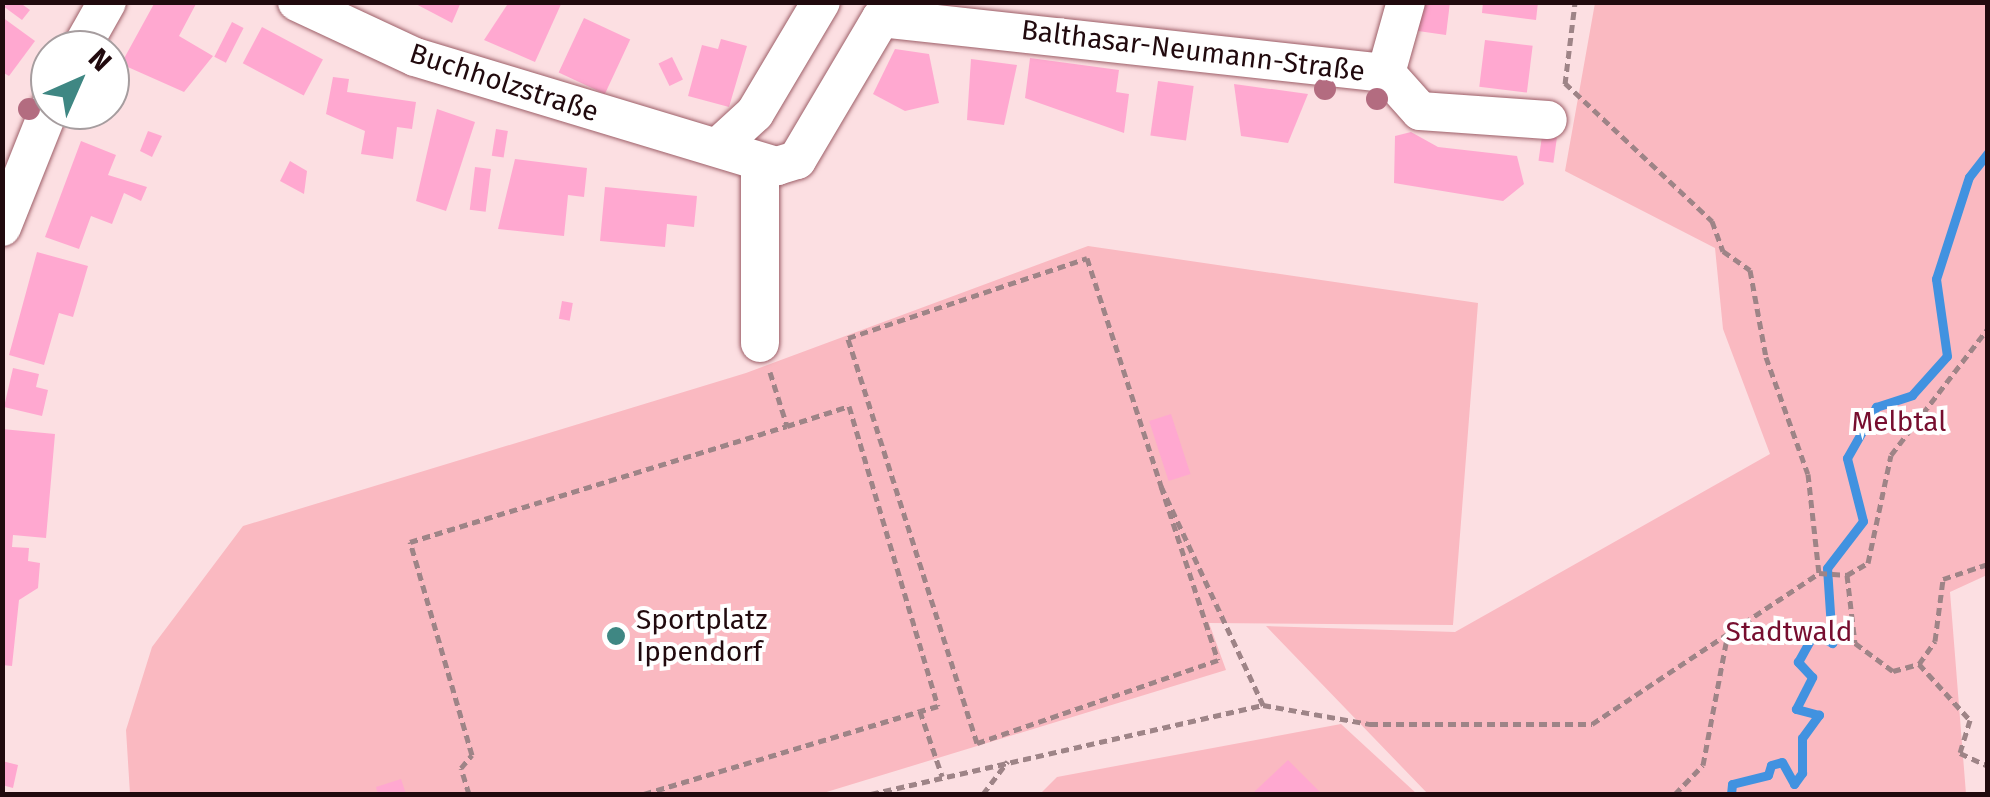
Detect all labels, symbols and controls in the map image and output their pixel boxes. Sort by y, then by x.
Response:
street label: Balthasar-Neumann-Straße [1019,13,1367,89]
north arrow [30,30,130,130]
street label: Buchholzstraße [405,37,603,129]
text: N [82,42,118,78]
park label: Melbtal [1852,405,1946,439]
place label: Sportplatz Ippendorf [636,603,767,669]
park label: Stadtwald [1726,615,1852,649]
marker: Sportplatz Ippendorf [605,625,627,647]

